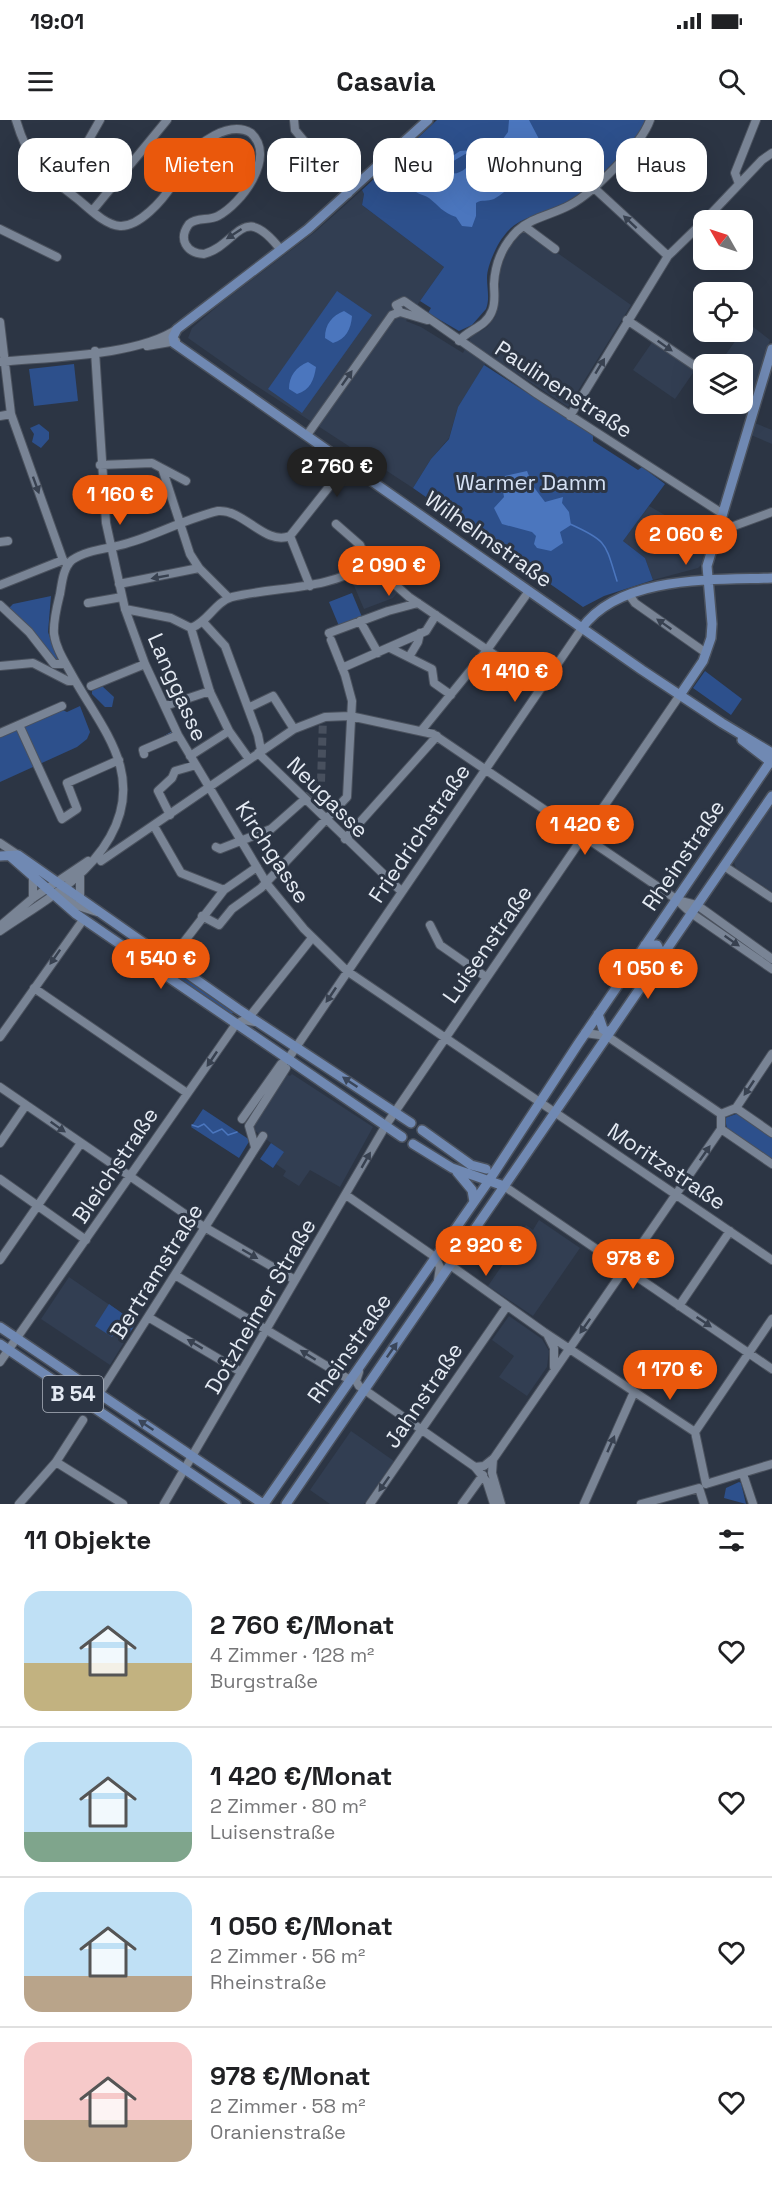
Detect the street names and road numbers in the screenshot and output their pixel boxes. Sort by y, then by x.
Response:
street label: Paulinenstraße [490,334,638,444]
street label: Wilhelmstraße [420,485,558,593]
street label: Langgasse [142,629,214,745]
street label: Neugasse [281,750,375,844]
street label: Friedrichstraße [362,758,476,908]
street label: Rheinstraße [636,794,730,916]
street label: Kirchgasse [230,796,316,908]
street label: Luisenstraße [436,880,538,1008]
street label: Bleichstraße [66,1102,164,1228]
street label: Moritzstraße [602,1116,732,1216]
street label: Bertramstraße [103,1198,209,1344]
street label: Dotzheimer Straße [198,1213,322,1399]
street label: Rheinstraße [301,1287,397,1409]
street label: Jahnstraße [378,1337,468,1453]
road number: B 54 [43,1376,103,1412]

